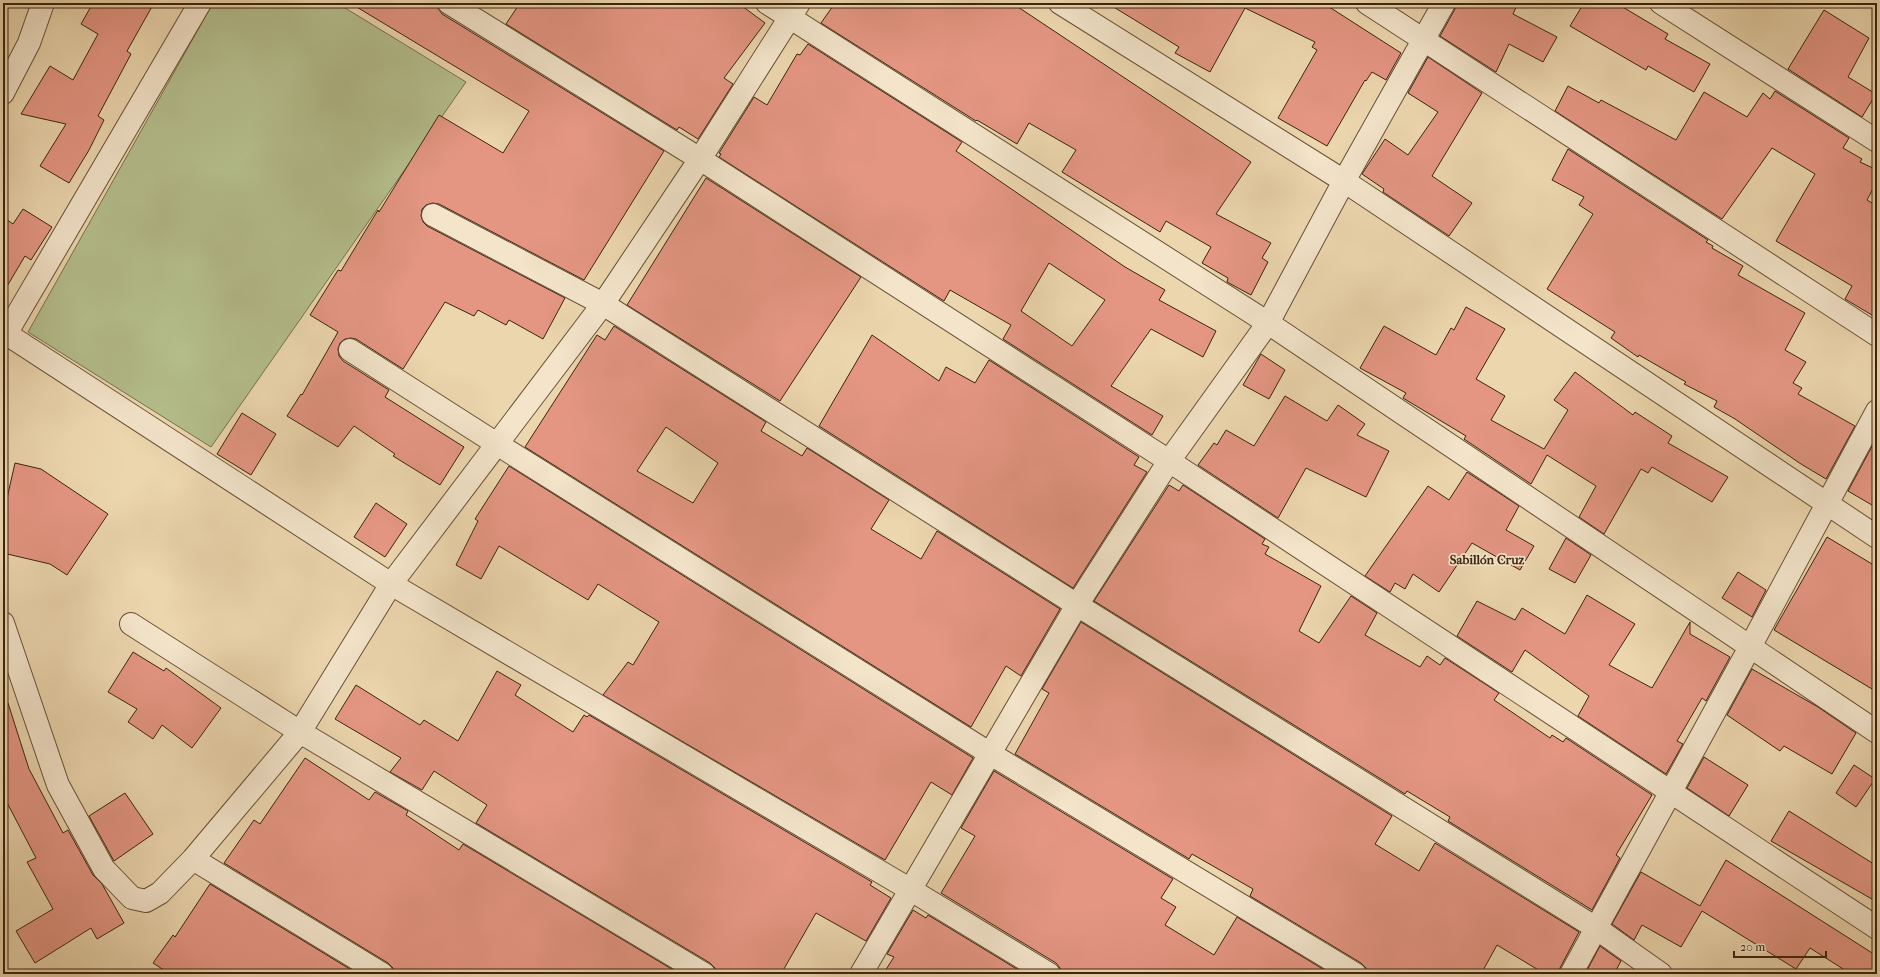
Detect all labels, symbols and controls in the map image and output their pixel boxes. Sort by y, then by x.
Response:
district label: Sabillón Cruz [1450,552,1525,567]
scale bar [1734,933,1826,959]
text: 20 m [1740,940,1765,954]

